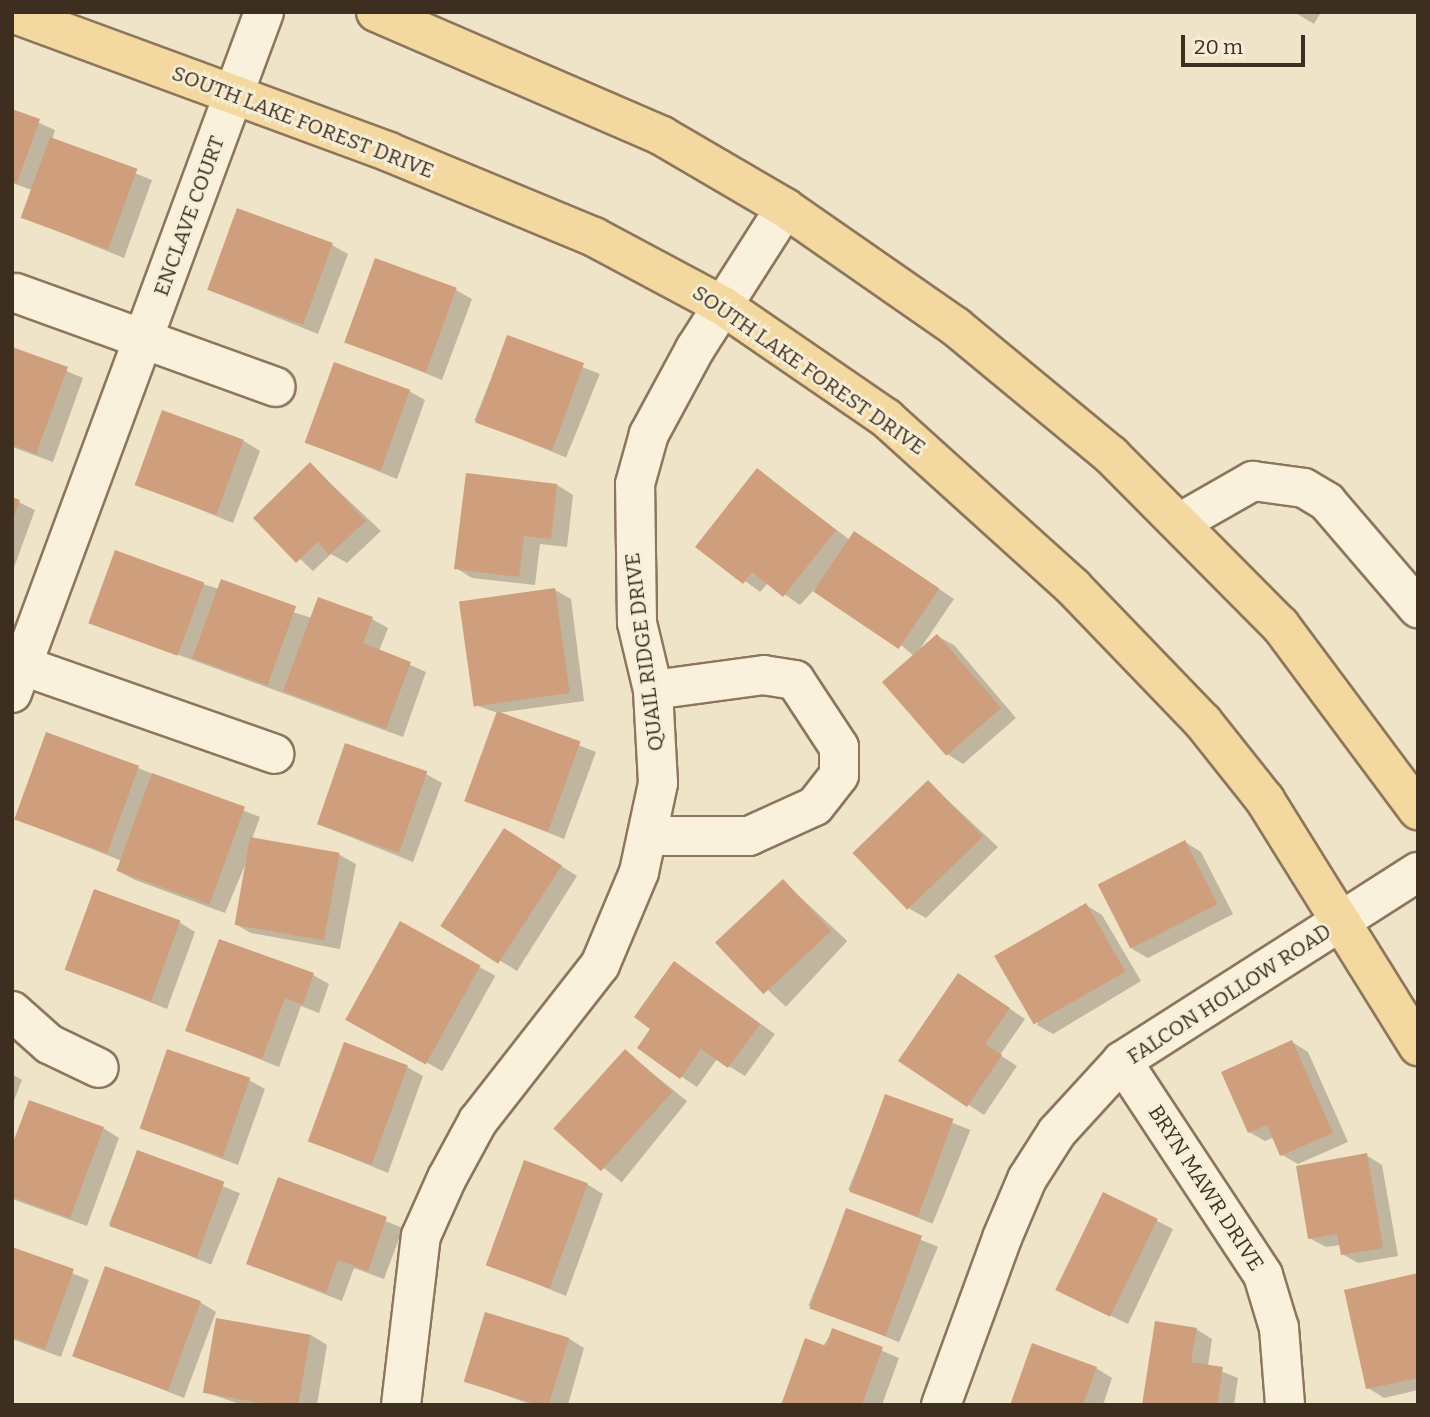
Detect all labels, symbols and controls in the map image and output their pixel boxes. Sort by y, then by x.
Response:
scale bar [1185,21,1309,65]
text: 20 m [1194,34,1243,60]
street label: SOUTH LAKE FOREST DRIVE [168,60,438,184]
street label: ENCLAVE COURT [148,132,230,300]
street label: SOUTH LAKE FOREST DRIVE [688,280,930,460]
street label: QUAIL RIDGE DRIVE [619,551,669,753]
street label: FALCON HOLLOW ROAD [1122,919,1336,1069]
street label: BRYN MAWR DRIVE [1143,1101,1269,1275]

